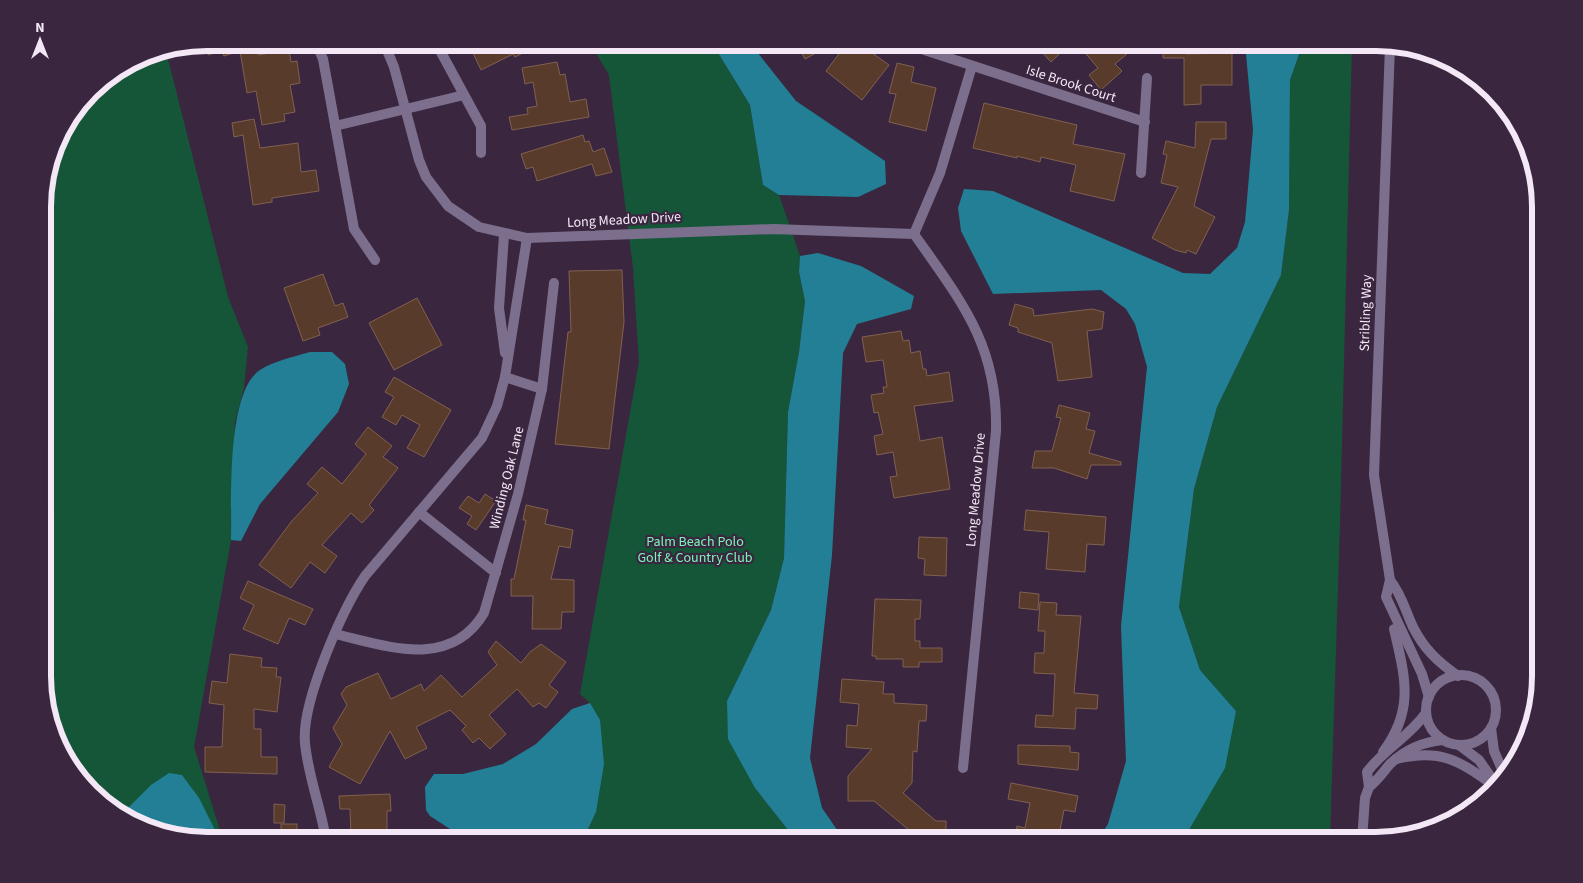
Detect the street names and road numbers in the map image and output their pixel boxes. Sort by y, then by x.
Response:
street label: Isle Brook Court [1023,60,1119,108]
street label: Long Meadow Drive [566,207,682,233]
street label: Stribling Way [1355,274,1377,352]
street label: Winding Oak Lane [485,424,529,532]
street label: Long Meadow Drive [961,432,991,548]

